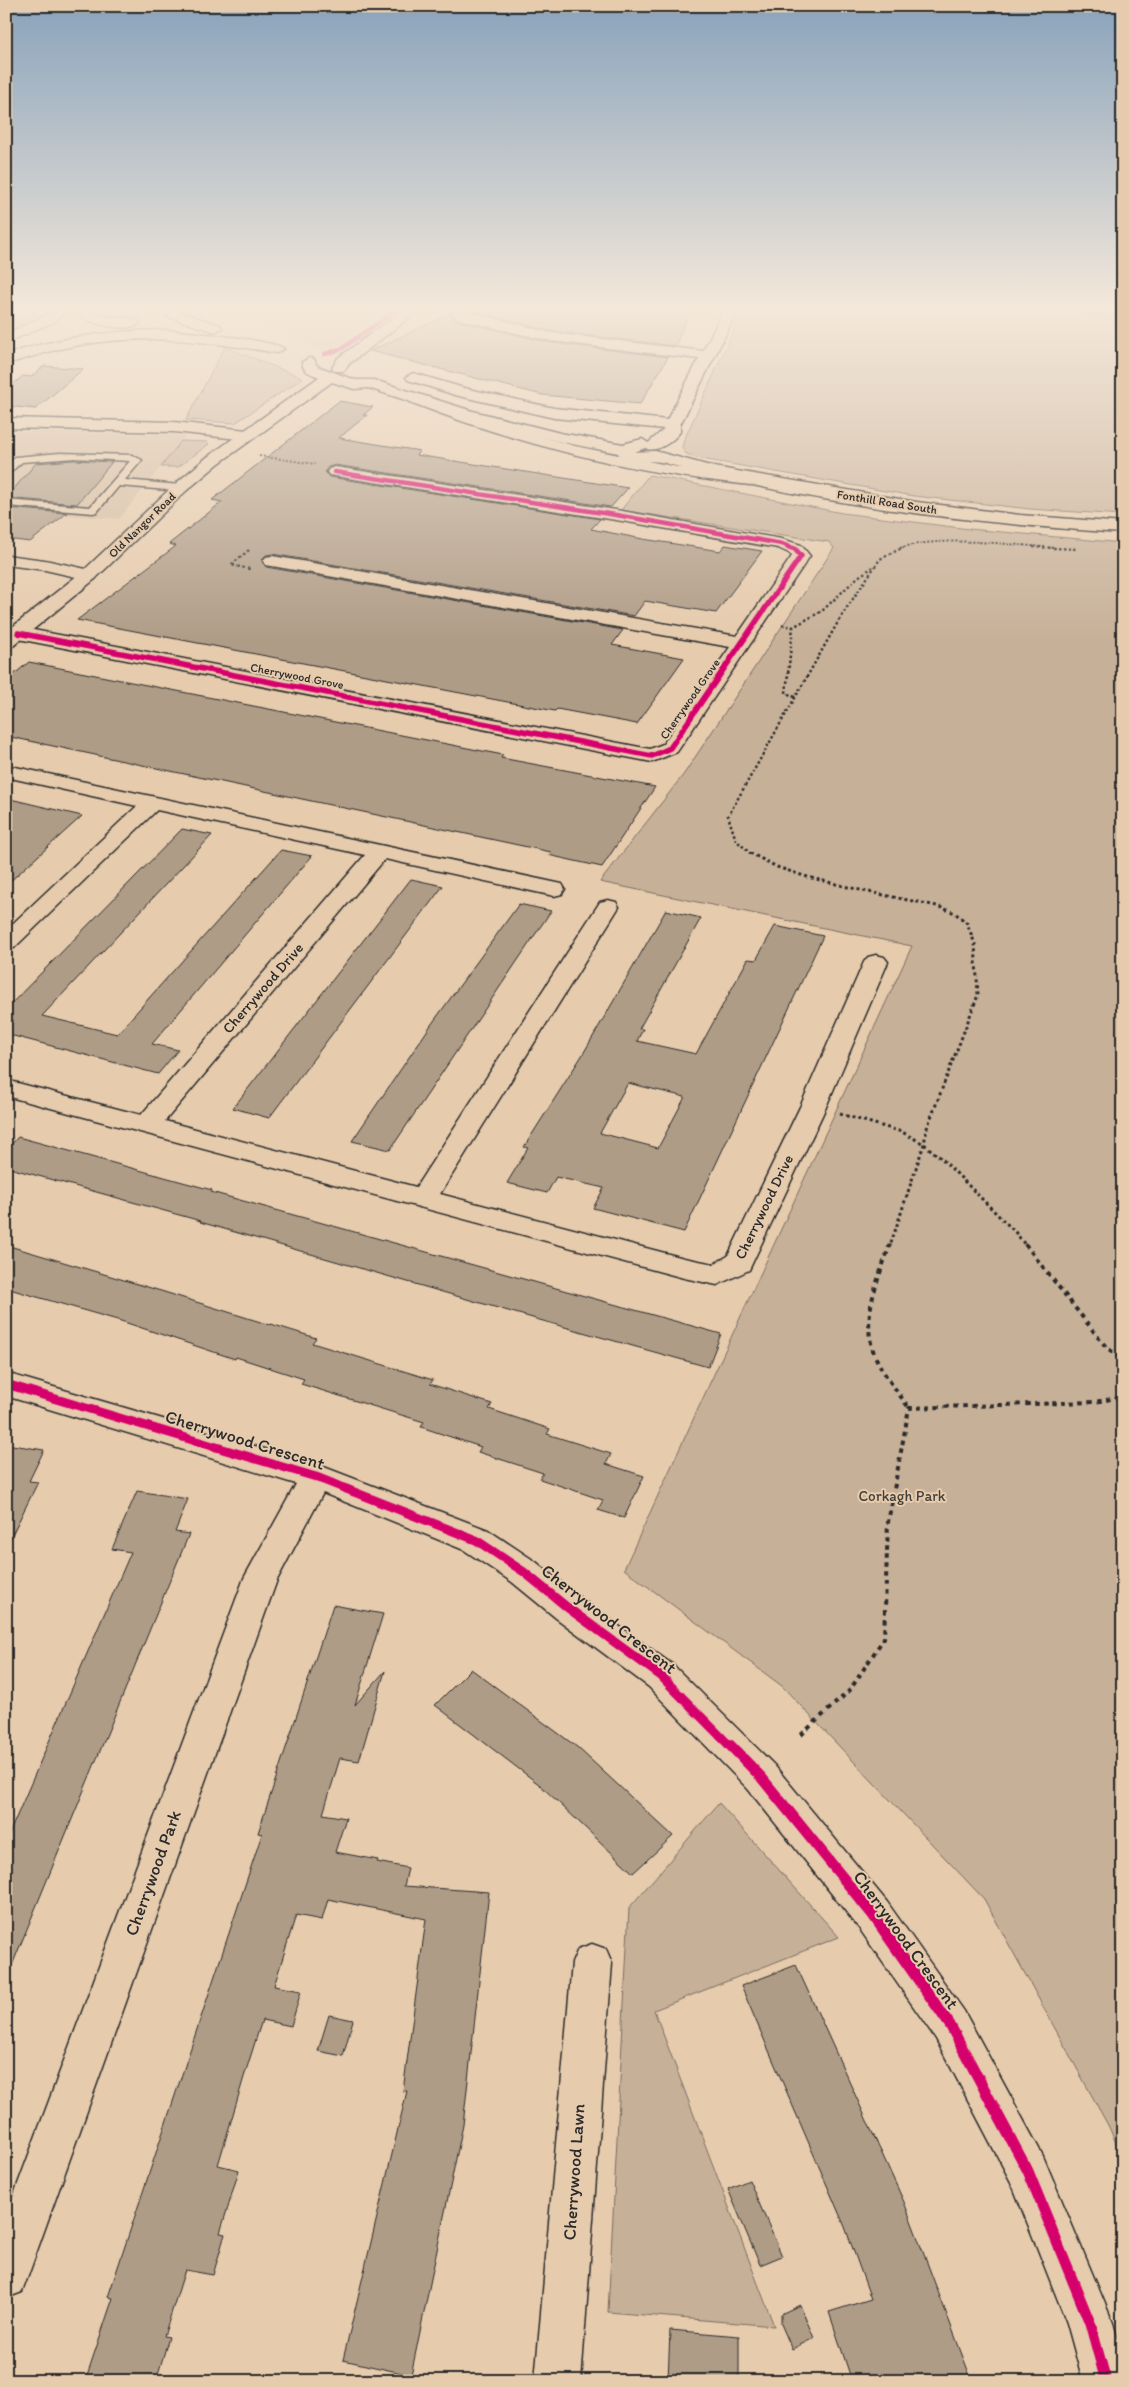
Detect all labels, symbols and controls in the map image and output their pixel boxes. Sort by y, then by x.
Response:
street label: Fonthill Road South [836,487,938,517]
street label: Old Nangor Road [105,489,179,561]
street label: Cherrywood Grove [657,656,723,742]
street label: Cherrywood Grove [249,660,345,692]
street label: Cherrywood Drive [219,939,307,1037]
street label: Cherrywood Drive [731,1152,797,1262]
street label: Cherrywood Crescent [163,1405,328,1475]
park label: Corkagh Park [858,1487,946,1505]
street label: Cherrywood Crescent [537,1559,681,1679]
street label: Cherrywood Park [120,1807,186,1939]
street label: Cherrywood Crescent [848,1867,964,2014]
street label: Cherrywood Lawn [558,2103,590,2241]

